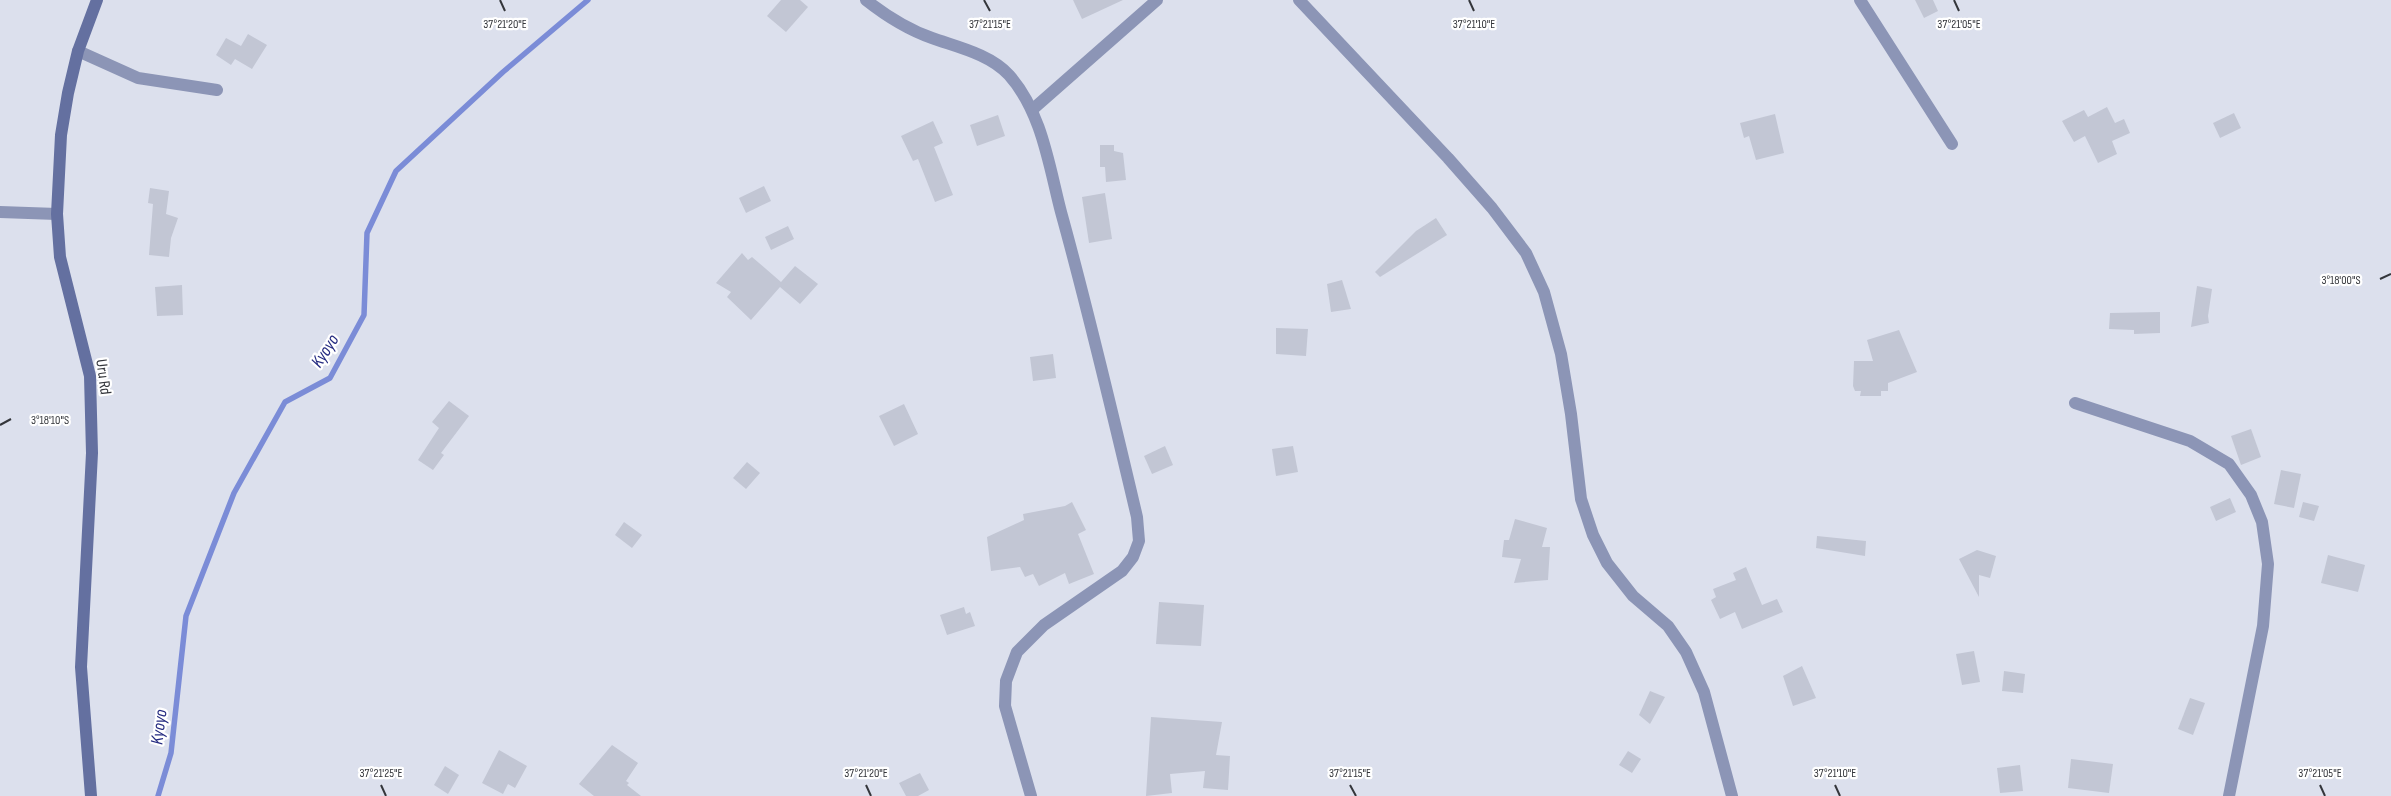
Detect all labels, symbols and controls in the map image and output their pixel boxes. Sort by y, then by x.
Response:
text: 37°21'20"E [483,17,527,32]
text: 37°21'15"E [969,17,1011,32]
text: 37°21'10"E [1453,17,1495,32]
text: 37°21'05"E [1937,17,1981,32]
text: 3°18'00"S [2321,273,2361,288]
water label: Kyoyo [307,330,344,371]
street label: Uru Rd [91,358,115,396]
text: 3°18'10"S [31,413,69,428]
water label: Kyoyo [146,708,172,746]
text: 37°21'25"E [360,766,402,781]
text: 37°21'20"E [844,766,888,781]
text: 37°21'15"E [1329,766,1371,781]
text: 37°21'10"E [1814,766,1856,781]
text: 37°21'05"E [2298,766,2342,781]

